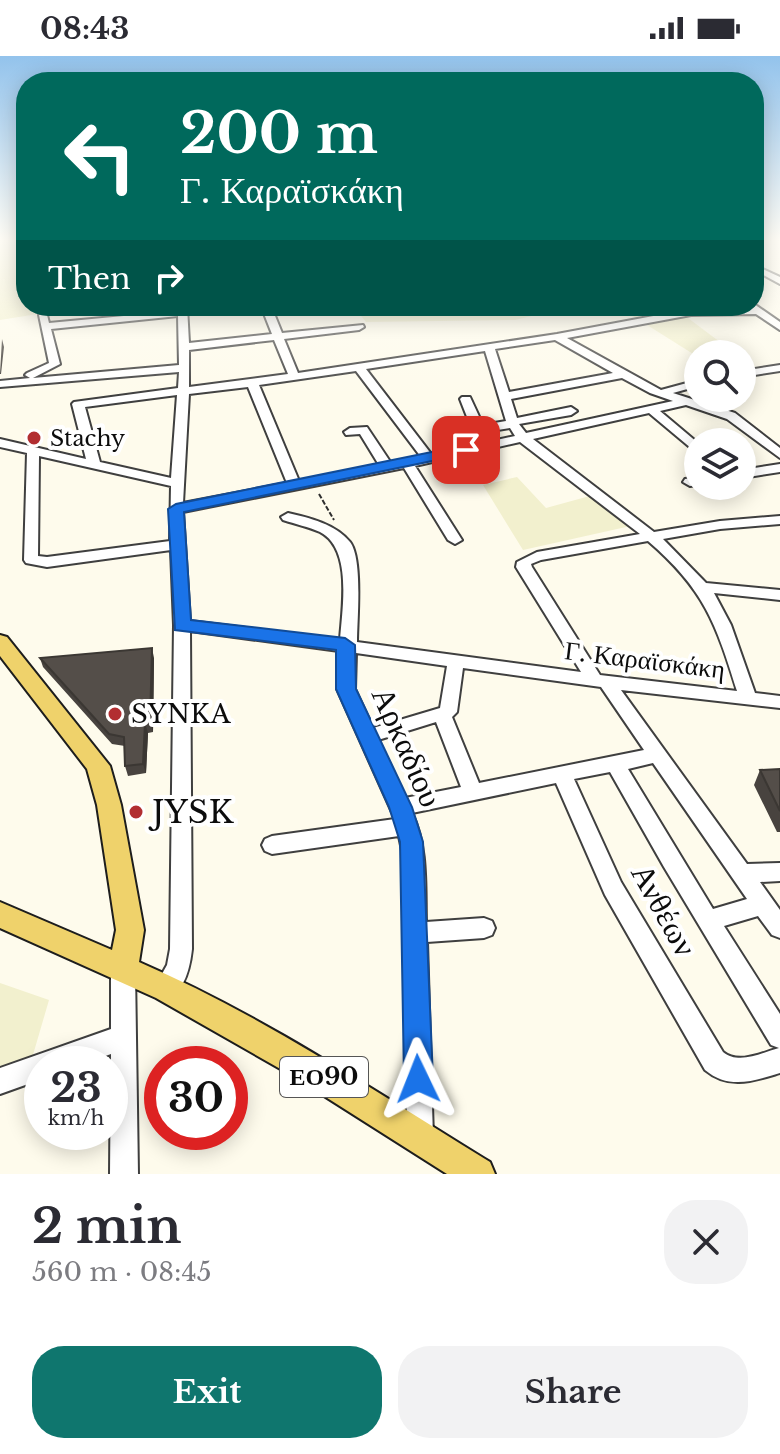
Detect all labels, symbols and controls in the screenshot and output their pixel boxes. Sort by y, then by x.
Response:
text: 08:43 [40,10,129,47]
text: 200 m [180,99,378,168]
icon: left [48,104,152,208]
text: Γ. Καραϊσκάκη [180,168,404,213]
icon: right [147,256,191,300]
text: Then [48,260,131,297]
map controls [684,340,756,500]
button: search [684,340,756,412]
pin [432,416,500,484]
place label: Stachy [50,425,125,452]
icon: arrive [444,428,488,472]
button: layers [684,428,756,500]
marker: Stachy [25,429,43,447]
street label: Γ. Καραϊσκάκη [563,634,727,686]
street label: Αρκαδίου [363,681,451,813]
place label: SYNKA [131,698,231,730]
marker: SYNKA [106,705,124,723]
place label: JYSK [148,792,234,832]
marker: JYSK [127,803,145,821]
street label: Ανθέων [622,857,706,963]
position arrow [376,1037,460,1121]
speed limit sign: 30 [144,1046,248,1150]
road number: ΕΟ90 [280,1057,368,1097]
text: 23 [50,1063,102,1113]
text: km/h [48,1106,104,1130]
text: 2 min [32,1196,181,1256]
button: close [664,1200,748,1284]
text: 560 m · 08:45 [32,1256,211,1288]
button: Exit [32,1346,382,1438]
button: Share [398,1346,748,1438]

